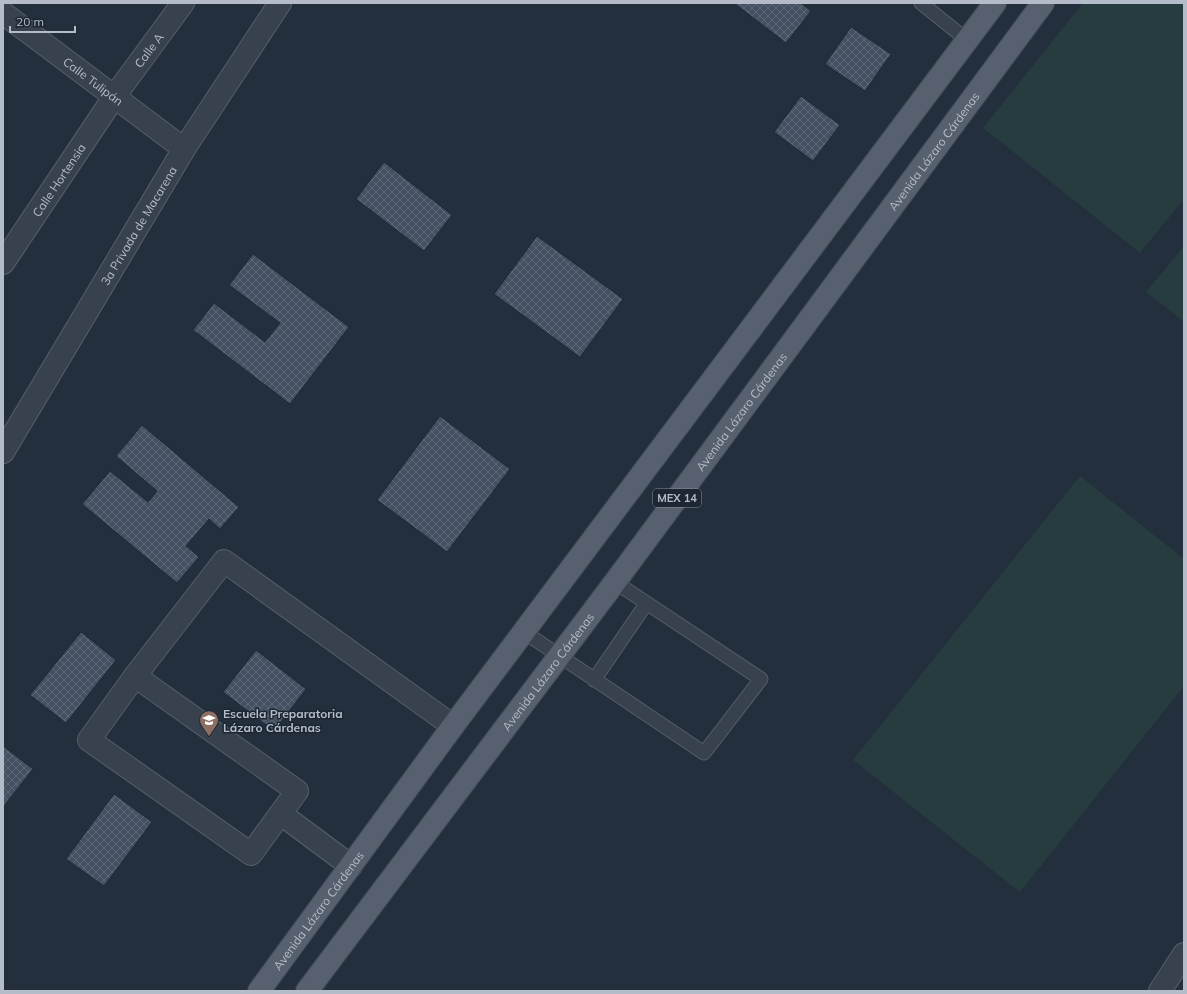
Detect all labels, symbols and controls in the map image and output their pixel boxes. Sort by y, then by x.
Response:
scale bar [10,8,75,34]
text: 20 m [16,14,44,29]
street label: Calle A [131,30,166,70]
street label: Calle Tulipán [60,54,126,108]
street label: Avenida Lázaro Cárdenas [885,89,982,213]
street label: Calle Hortensia [29,140,88,219]
street label: 3a Privada de Macarena [97,163,180,288]
street label: Avenida Lázaro Cárdenas [692,349,790,474]
road number: MEX 14 [653,489,701,507]
street label: Avenida Lázaro Cárdenas [498,609,597,733]
place label: Escuela Preparatoria Lázaro Cárdenas [223,706,343,735]
school or university icon: Escuela Preparatoria Lázaro Cárdenas [198,709,220,737]
street label: Avenida Lázaro Cárdenas [270,848,367,973]

